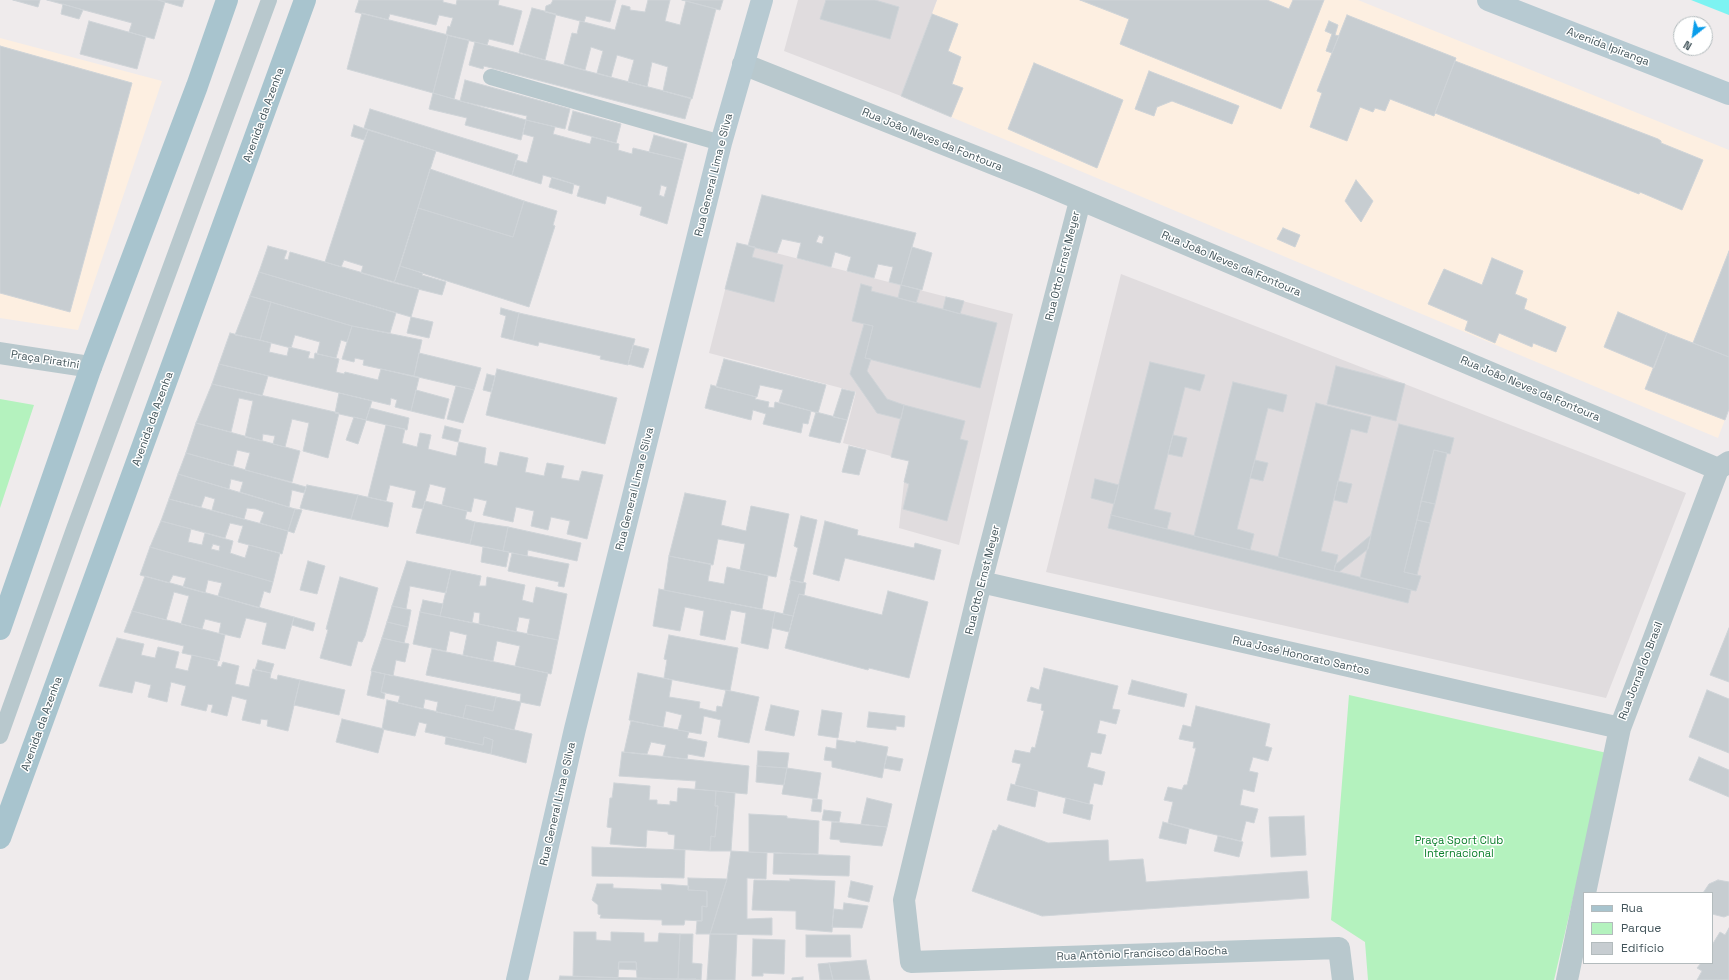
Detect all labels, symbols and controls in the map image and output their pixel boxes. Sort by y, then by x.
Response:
north arrow [1673,16,1713,56]
street label: Avenida Ipiranga [1565,25,1651,69]
text: N [1681,38,1694,53]
street label: Avenida da Azenha [241,66,287,164]
street label: Rua João Neves da Fontoura [860,106,1004,174]
street label: Rua General Lima e Silva [692,112,736,238]
street label: Rua Otto Ernst Meyer [1043,210,1083,322]
street label: Rua João Neves da Fontoura [1159,229,1303,299]
street label: Praça Piratini [10,348,80,372]
street label: Rua João Neves da Fontoura [1458,354,1602,424]
street label: Avenida da Azenha [130,370,176,468]
street label: Rua General Lima e Silva [613,426,657,552]
street label: Rua Otto Ernst Meyer [963,524,1003,636]
street label: Rua Jornal do Brasil [1616,620,1666,722]
street label: Rua José Honorato Santos [1231,634,1371,678]
street label: Avenida da Azenha [19,675,65,773]
street label: Rua General Lima e Silva [537,741,579,867]
park label: Praça Sport Club Internacional [1415,834,1503,860]
legend [1583,892,1713,964]
text: Rua [1621,900,1643,916]
text: Parque [1621,920,1661,936]
text: Edifício [1621,940,1664,956]
street label: Rua Antônio Francisco da Rocha [1056,944,1228,964]

